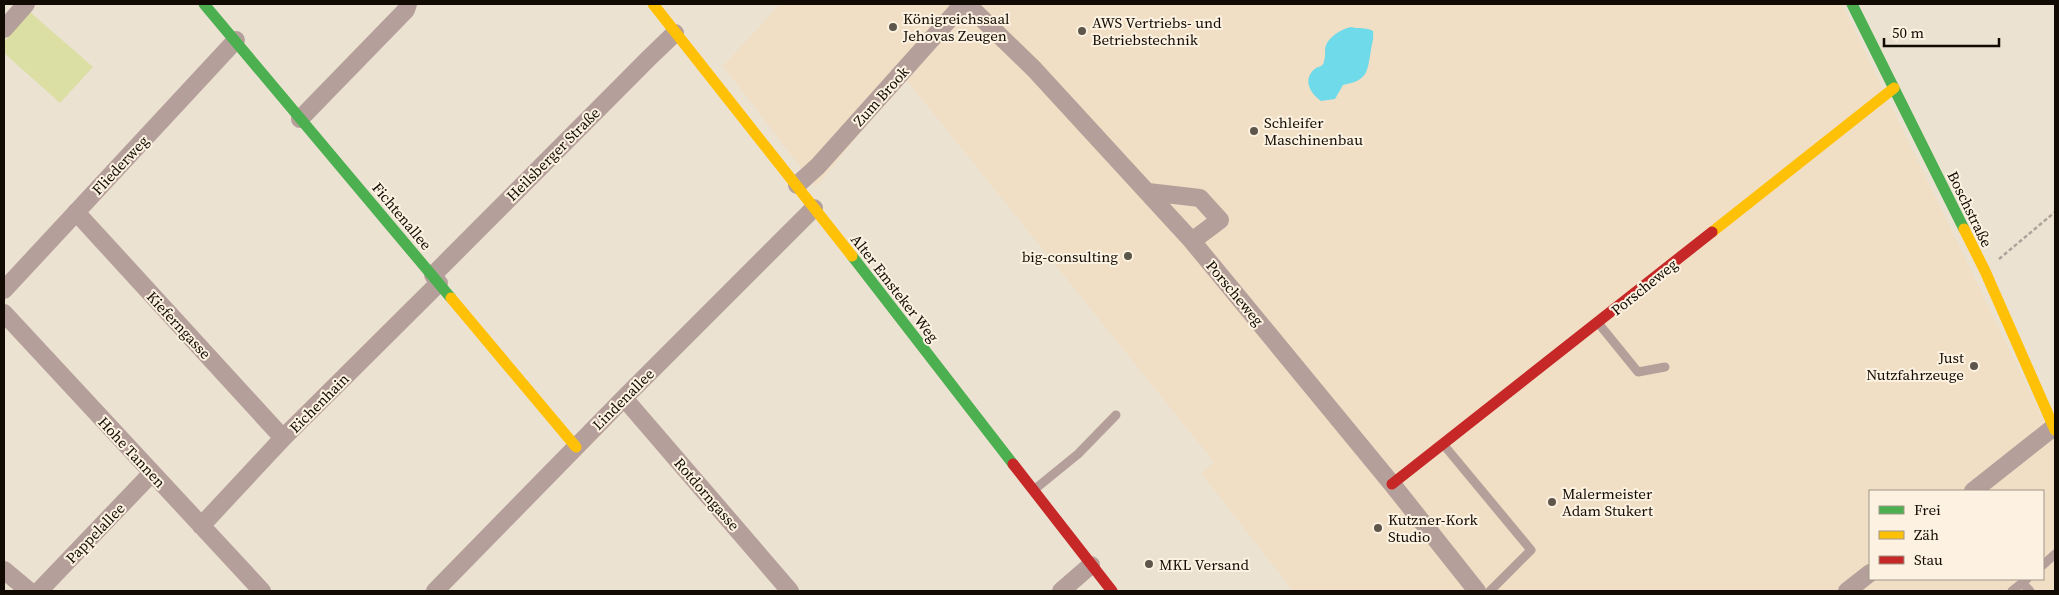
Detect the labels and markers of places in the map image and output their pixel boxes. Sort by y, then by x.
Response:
place label: Königreichssaal Jehovas Zeugen [902,8,1010,46]
place label: AWS Vertriebs- und Betriebstechnik [1092,12,1222,50]
marker: Königreichssaal Jehovas Zeugen [887,21,899,33]
marker: AWS Vertriebs- und Betriebstechnik [1076,25,1088,37]
place label: Schleifer Maschinenbau [1264,112,1363,150]
marker: Schleifer Maschinenbau [1248,125,1260,137]
place label: big-consulting [1022,246,1118,267]
marker: big-consulting [1122,250,1134,262]
place label: Just Nutzfahrzeuge [1866,347,1964,385]
marker: Just Nutzfahrzeuge [1968,360,1980,372]
place label: Malermeister Adam Stukert [1562,483,1653,521]
marker: Malermeister Adam Stukert [1546,496,1558,508]
place label: Kutzner-Kork Studio [1388,509,1479,547]
marker: Kutzner-Kork Studio [1372,522,1384,534]
place label: MKL Versand [1159,554,1250,575]
marker: MKL Versand [1143,558,1155,570]

